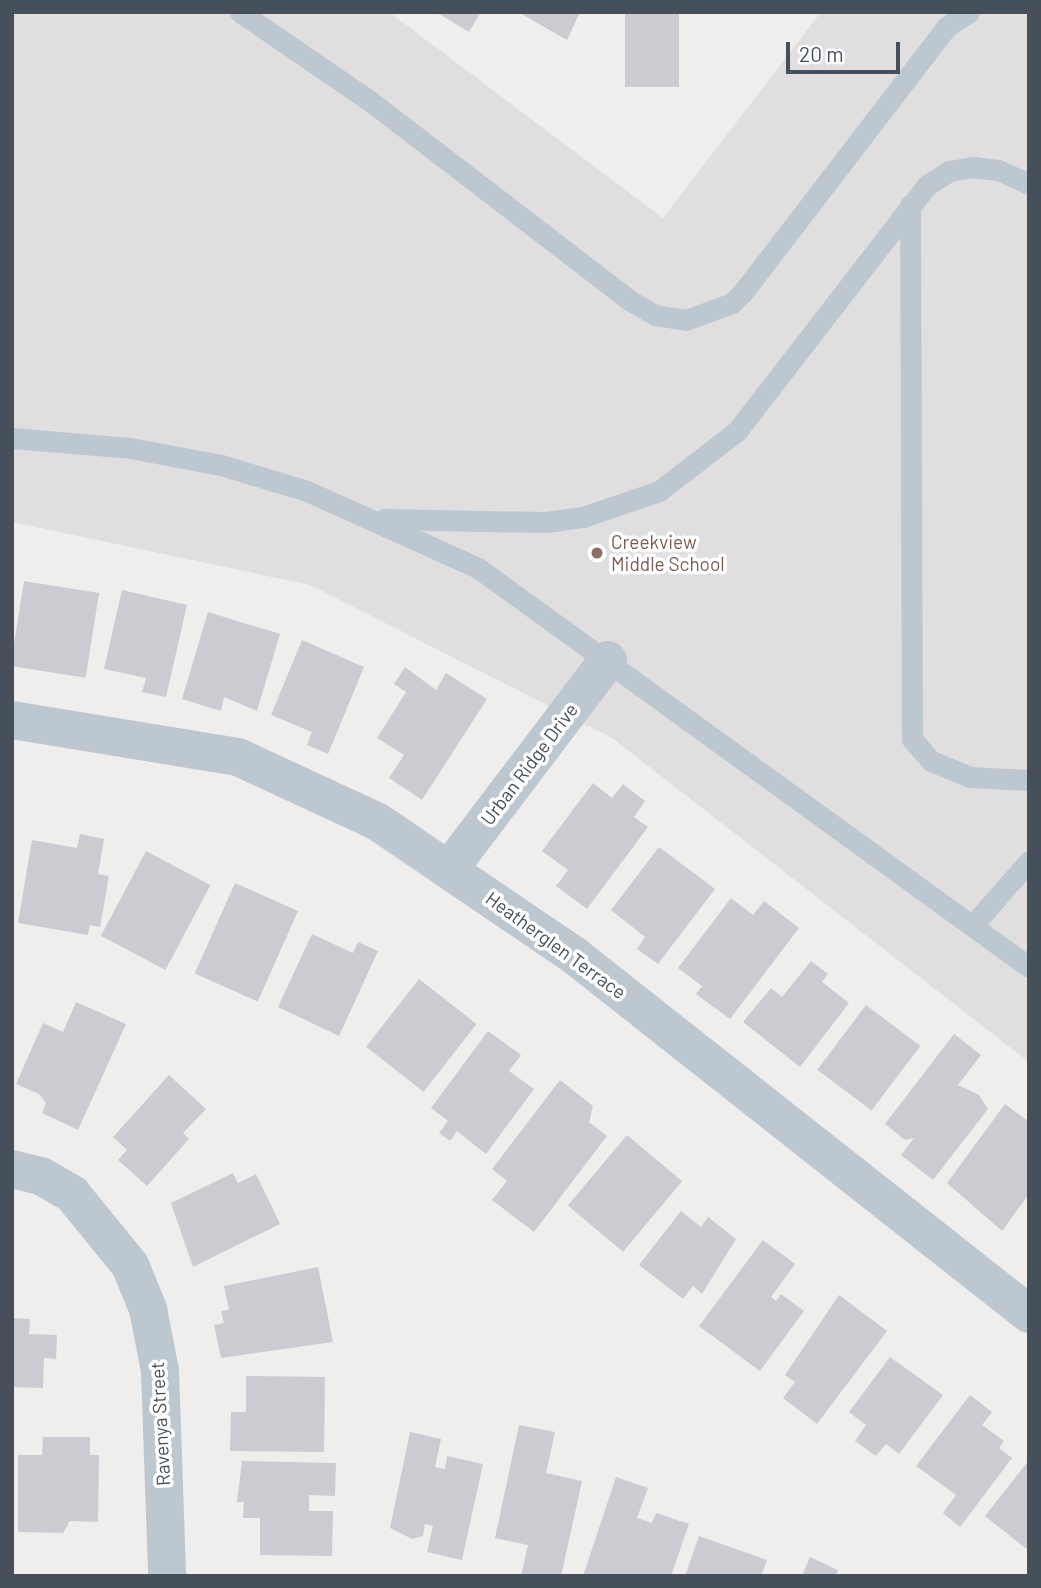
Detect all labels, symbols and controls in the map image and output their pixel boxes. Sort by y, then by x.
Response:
scale bar [789,28,903,72]
text: 20 m [799,41,844,66]
place label: Creekview Middle School [611,531,725,575]
marker: Creekview Middle School [589,545,605,561]
street label: Urban Ridge Drive [476,699,582,829]
street label: Heatherglen Terrace [481,886,631,1004]
street label: Ravenya Street [145,1361,175,1487]

